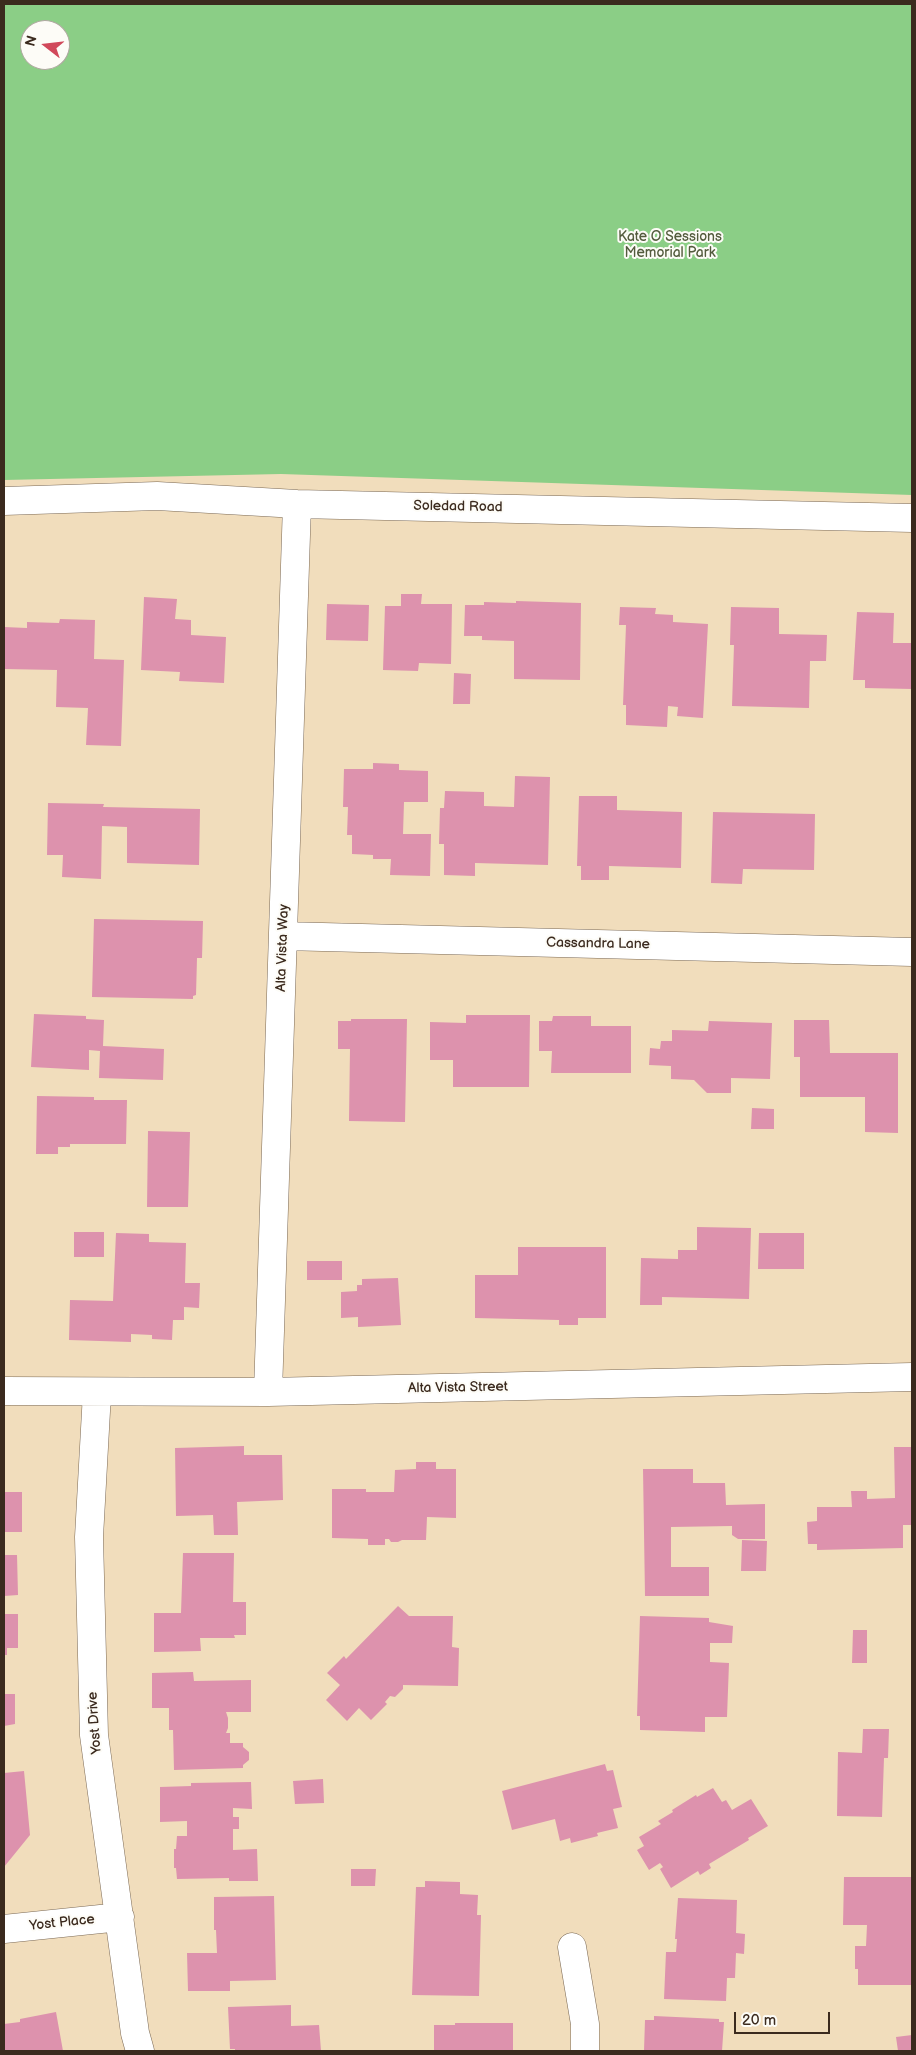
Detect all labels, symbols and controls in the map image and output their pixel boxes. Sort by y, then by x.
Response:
north arrow [20,20,70,70]
text: N [21,34,41,48]
park label: Kate O Sessions Memorial Park [618,229,722,262]
street label: Soledad Road [413,498,503,516]
street label: Alta Vista Way [273,904,293,992]
street label: Cassandra Lane [546,935,650,953]
street label: Alta Vista Street [408,1379,508,1397]
street label: Yost Drive [84,1691,106,1755]
street label: Yost Place [29,1911,95,1935]
scale bar [736,2002,832,2034]
text: 20 m [742,2011,776,2030]

